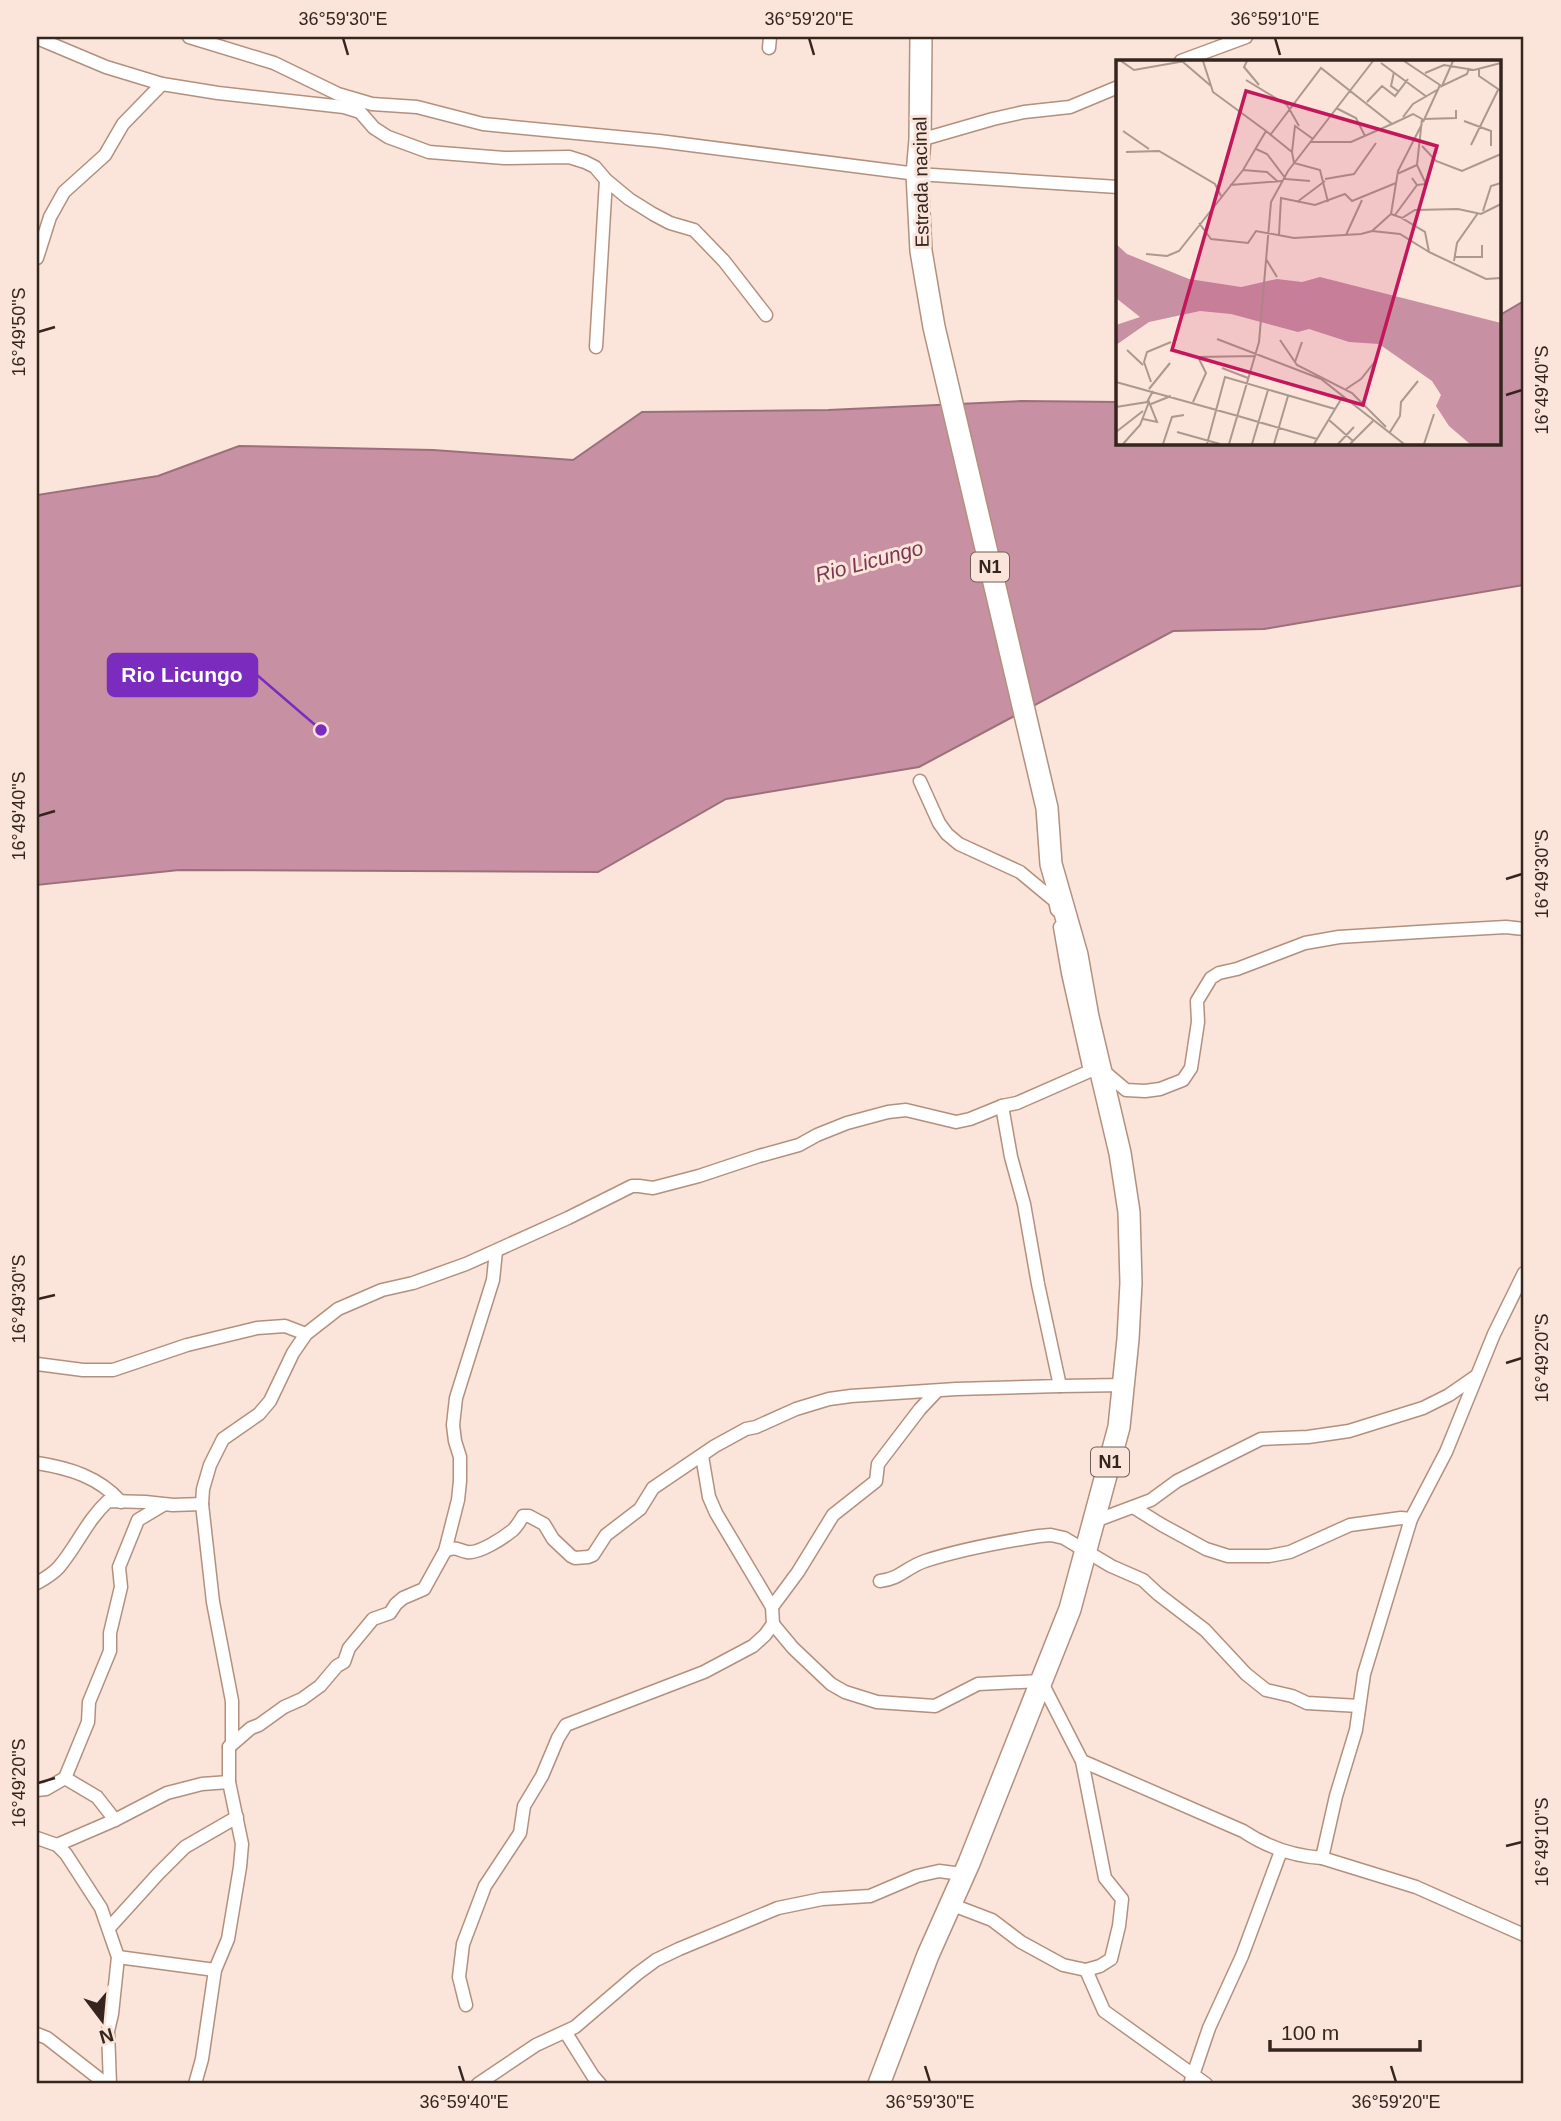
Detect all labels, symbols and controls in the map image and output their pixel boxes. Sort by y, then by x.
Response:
text: 36°59'30"E [298,9,388,29]
text: 36°59'20"E [764,9,854,29]
text: 36°59'10"E [1230,9,1320,29]
inset map [1116,60,1502,444]
street label: Estrada nacinal [909,116,933,248]
text: 16°49'50"S [9,287,29,377]
text: 16°49'40"S [1532,345,1552,435]
water label: Rio Licungo [812,535,926,586]
road number: N1 [971,552,1009,582]
callout: Rio Licungo [108,654,257,696]
text: Rio Licungo [121,663,243,686]
text: 16°49'40"S [9,771,29,861]
text: 16°49'30"S [1532,829,1552,919]
text: 16°49'30"S [9,1254,29,1344]
text: 16°49'20"S [1532,1313,1552,1403]
road number: N1 [1091,1448,1129,1476]
text: 16°49'20"S [9,1738,29,1828]
text: 16°49'10"S [1532,1797,1552,1887]
north arrow [66,1984,136,2054]
scale bar [1270,2009,1421,2053]
text: 100 m [1281,2021,1339,2044]
text: N [97,2024,116,2048]
text: 36°59'40"E [419,2092,509,2112]
text: 36°59'30"E [885,2092,975,2112]
text: 36°59'20"E [1351,2092,1441,2112]

